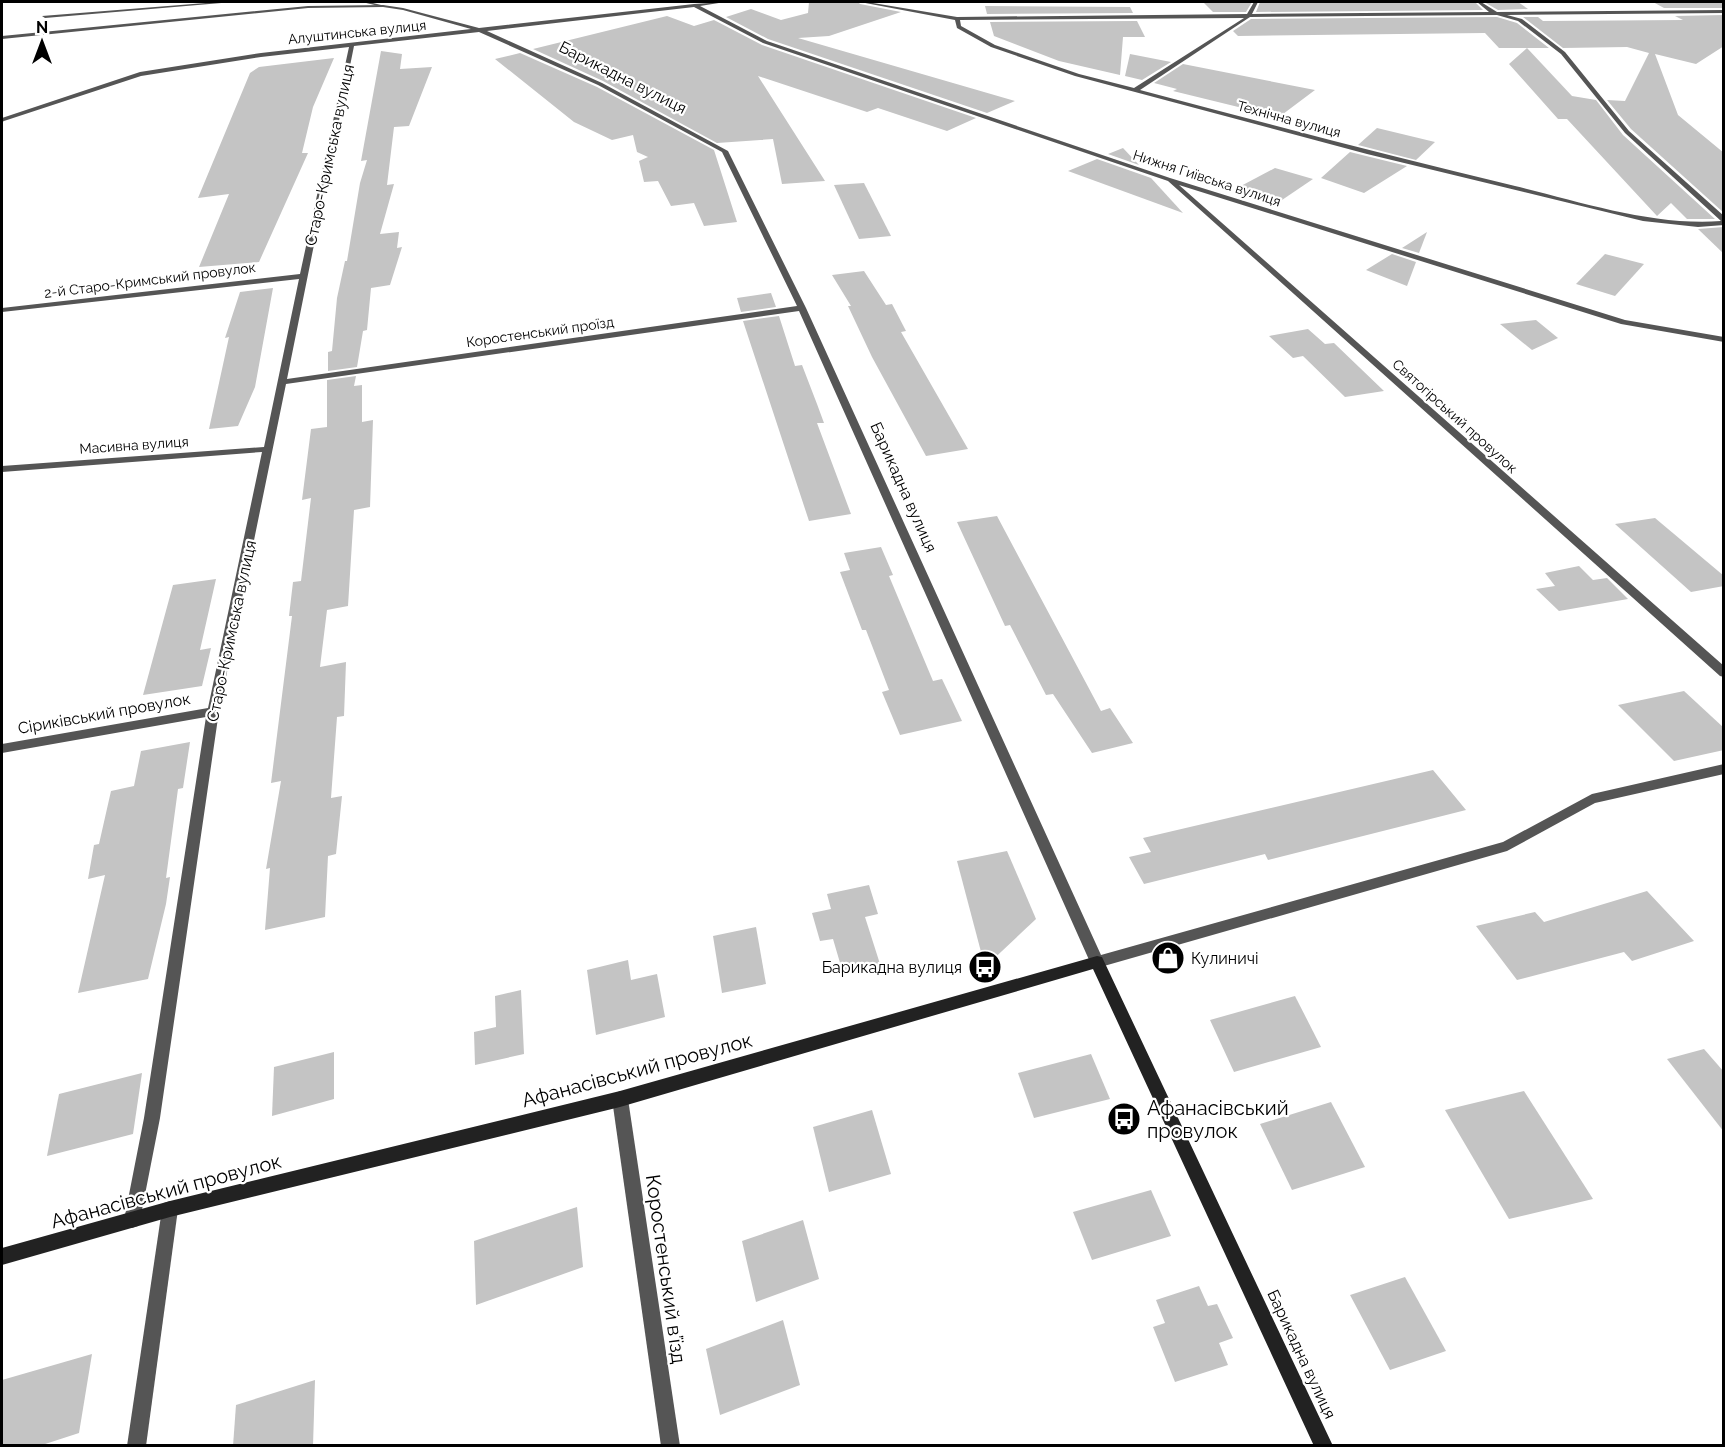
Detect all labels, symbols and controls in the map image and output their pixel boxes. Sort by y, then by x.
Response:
north arrow [12,12,72,72]
street label: Алуштинська вулиця [287,17,427,47]
text: N [36,18,48,37]
street label: Барикадна вулиця [556,37,690,118]
street label: Старо-Кримська вулиця [301,63,358,248]
street label: Технічна вулиця [1235,97,1343,141]
street label: Нижня Гиївська вулиця [1131,147,1283,209]
street label: 2-й Старо-Кримський провулок [43,259,257,301]
street label: Коростенський проїзд [465,314,615,350]
street label: Святогірський провулок [1389,356,1521,476]
street label: Барикадна вулиця [866,419,941,555]
street label: Масивна вулиця [79,433,189,457]
street label: Старо-Кримська вулиця [203,539,260,724]
street label: Сіриківський провулок [16,689,192,738]
shop icon: Кулиничі [1150,940,1186,976]
bus stop icon: Барикадна вулиця [967,949,1003,985]
place label: Кулиничі [1191,949,1258,968]
place label: Барикадна вулиця [822,958,962,977]
street label: Афанасівський провулок [519,1028,755,1112]
place label: Афанасівський провулок [1147,1096,1289,1143]
bus stop icon: Афанасівський провулок [1106,1101,1142,1137]
street label: Афанасівський провулок [48,1149,284,1233]
street label: Коростенський в’їзд [641,1173,691,1366]
street label: Барикадна вулиця [1263,1287,1340,1422]

